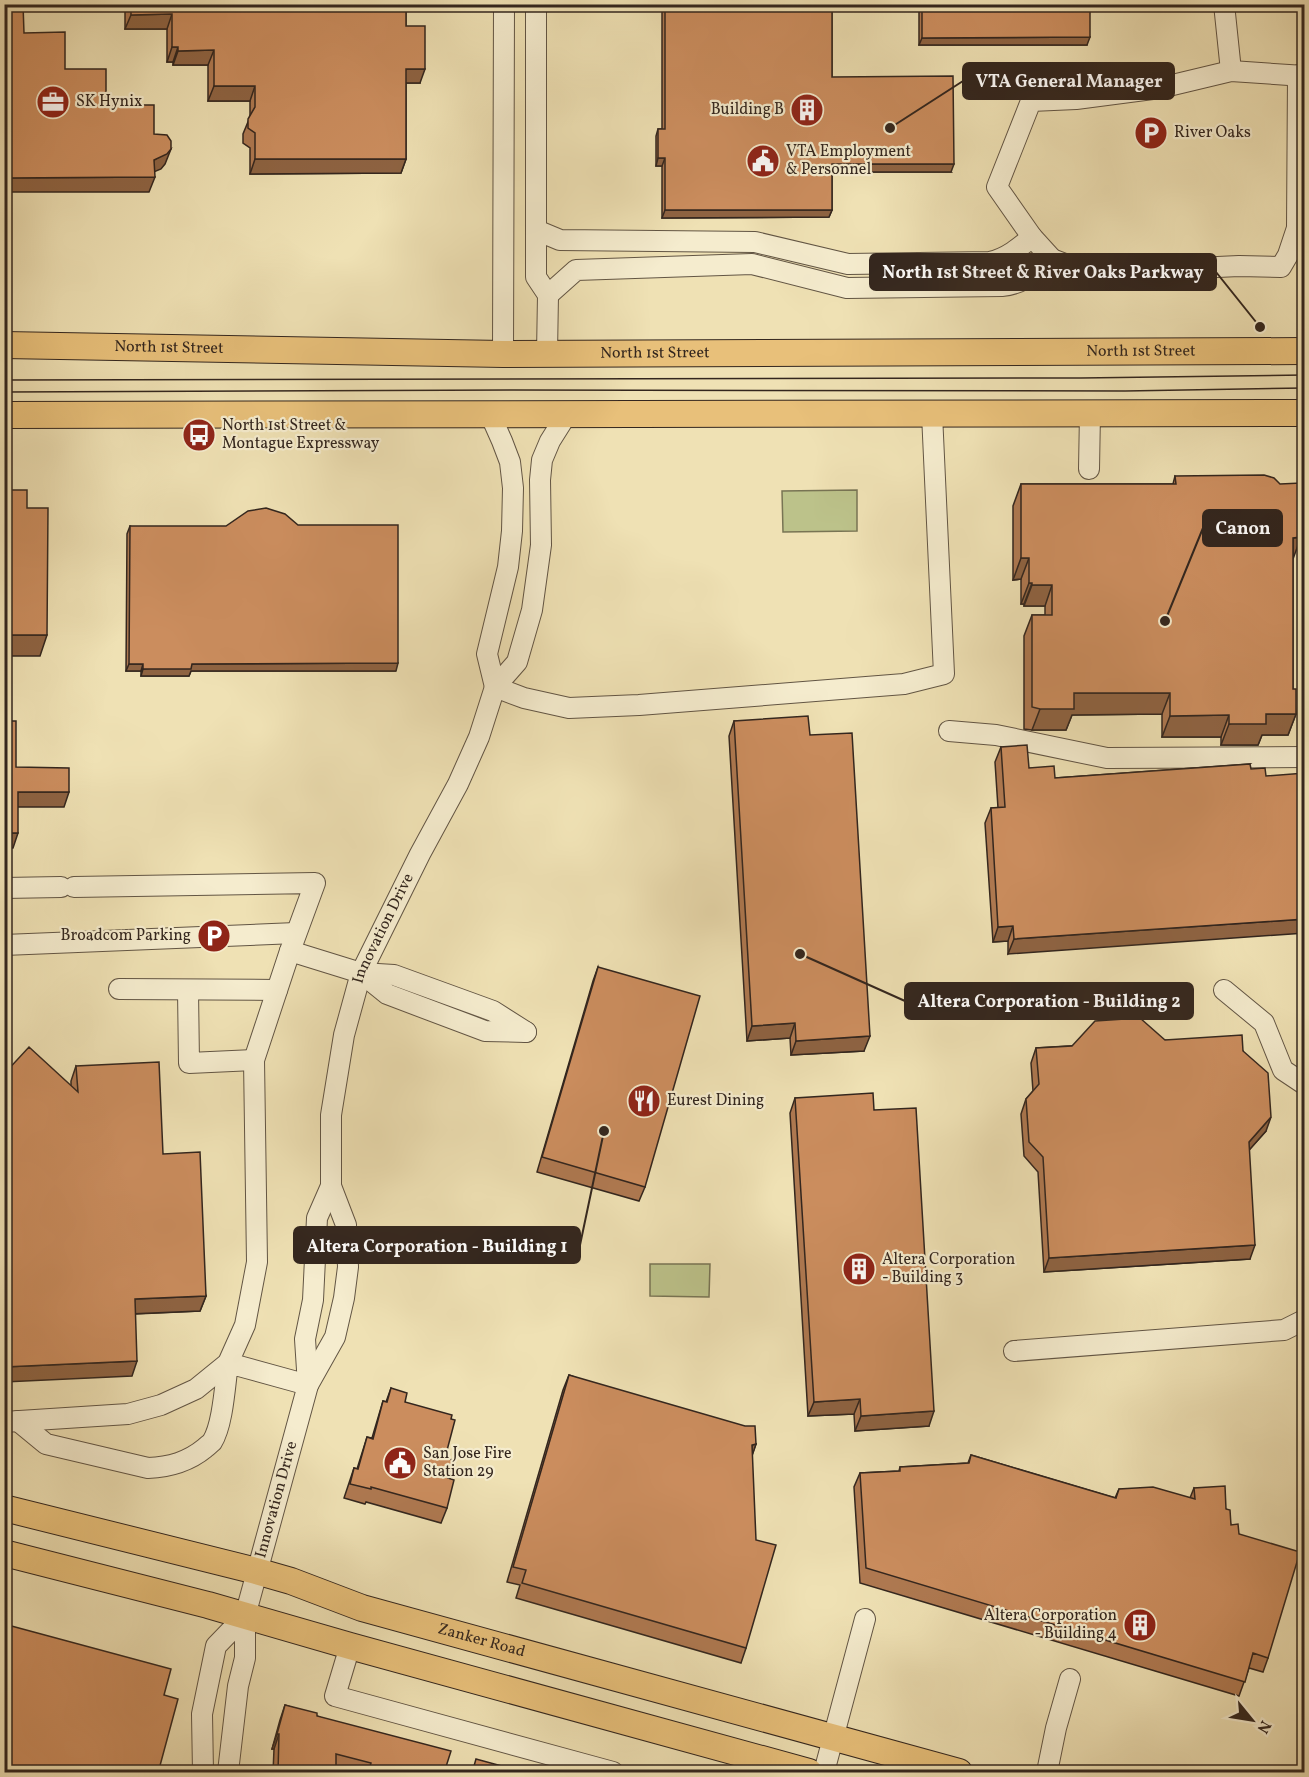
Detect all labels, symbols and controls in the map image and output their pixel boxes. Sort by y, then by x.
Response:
callout: VTA General Manager [963,63,1174,99]
text: VTA General Manager [976,70,1163,95]
office icon: SK Hynix [35,84,71,120]
place label: SK Hynix [76,91,142,113]
building icon: Building B [789,92,825,128]
place label: Building B [711,99,784,121]
parking icon: River Oaks [1133,115,1169,151]
place label: River Oaks [1174,122,1251,144]
place label: VTA Employment & Personnel [786,141,912,181]
public building icon: VTA Employment & Personnel [745,143,781,179]
callout: North 1st Street & River Oaks Parkway [870,254,1216,290]
text: North 1st Street & River Oaks Parkway [882,261,1204,286]
street label: North 1st Street [114,336,224,360]
street label: North 1st Street [1086,340,1196,363]
street label: North 1st Street [600,342,710,365]
place label: North 1st Street & Montague Expressway [222,415,380,455]
bus stop icon: North 1st Street & Montague Expressway [181,417,217,453]
callout: Canon [1203,510,1282,546]
text: Canon [1215,517,1271,542]
street label: Innovation Drive [348,870,420,986]
parking icon: Broadcom Parking [196,918,232,954]
place label: Broadcom Parking [61,925,191,947]
callout: Altera Corporation - Building 2 [905,983,1193,1019]
text: Altera Corporation - Building 2 [917,990,1181,1015]
restaurant icon: Eurest Dining [626,1083,662,1119]
place label: Eurest Dining [667,1090,764,1112]
callout: Altera Corporation - Building 1 [294,1227,580,1263]
text: Altera Corporation - Building 1 [306,1235,568,1260]
place label: Altera Corporation - Building 3 [882,1249,1015,1289]
building icon: Altera Corporation - Building 3 [841,1251,877,1287]
street label: Innovation Drive [250,1439,303,1561]
place label: San Jose Fire Station 29 [423,1443,512,1483]
public building icon: San Jose Fire Station 29 [382,1445,418,1481]
place label: Altera Corporation - Building 4 [984,1605,1117,1645]
building icon: Altera Corporation - Building 4 [1122,1607,1158,1643]
street label: Zanker Road [435,1618,528,1663]
north arrow [1222,1690,1282,1750]
text: N [1251,1716,1276,1737]

